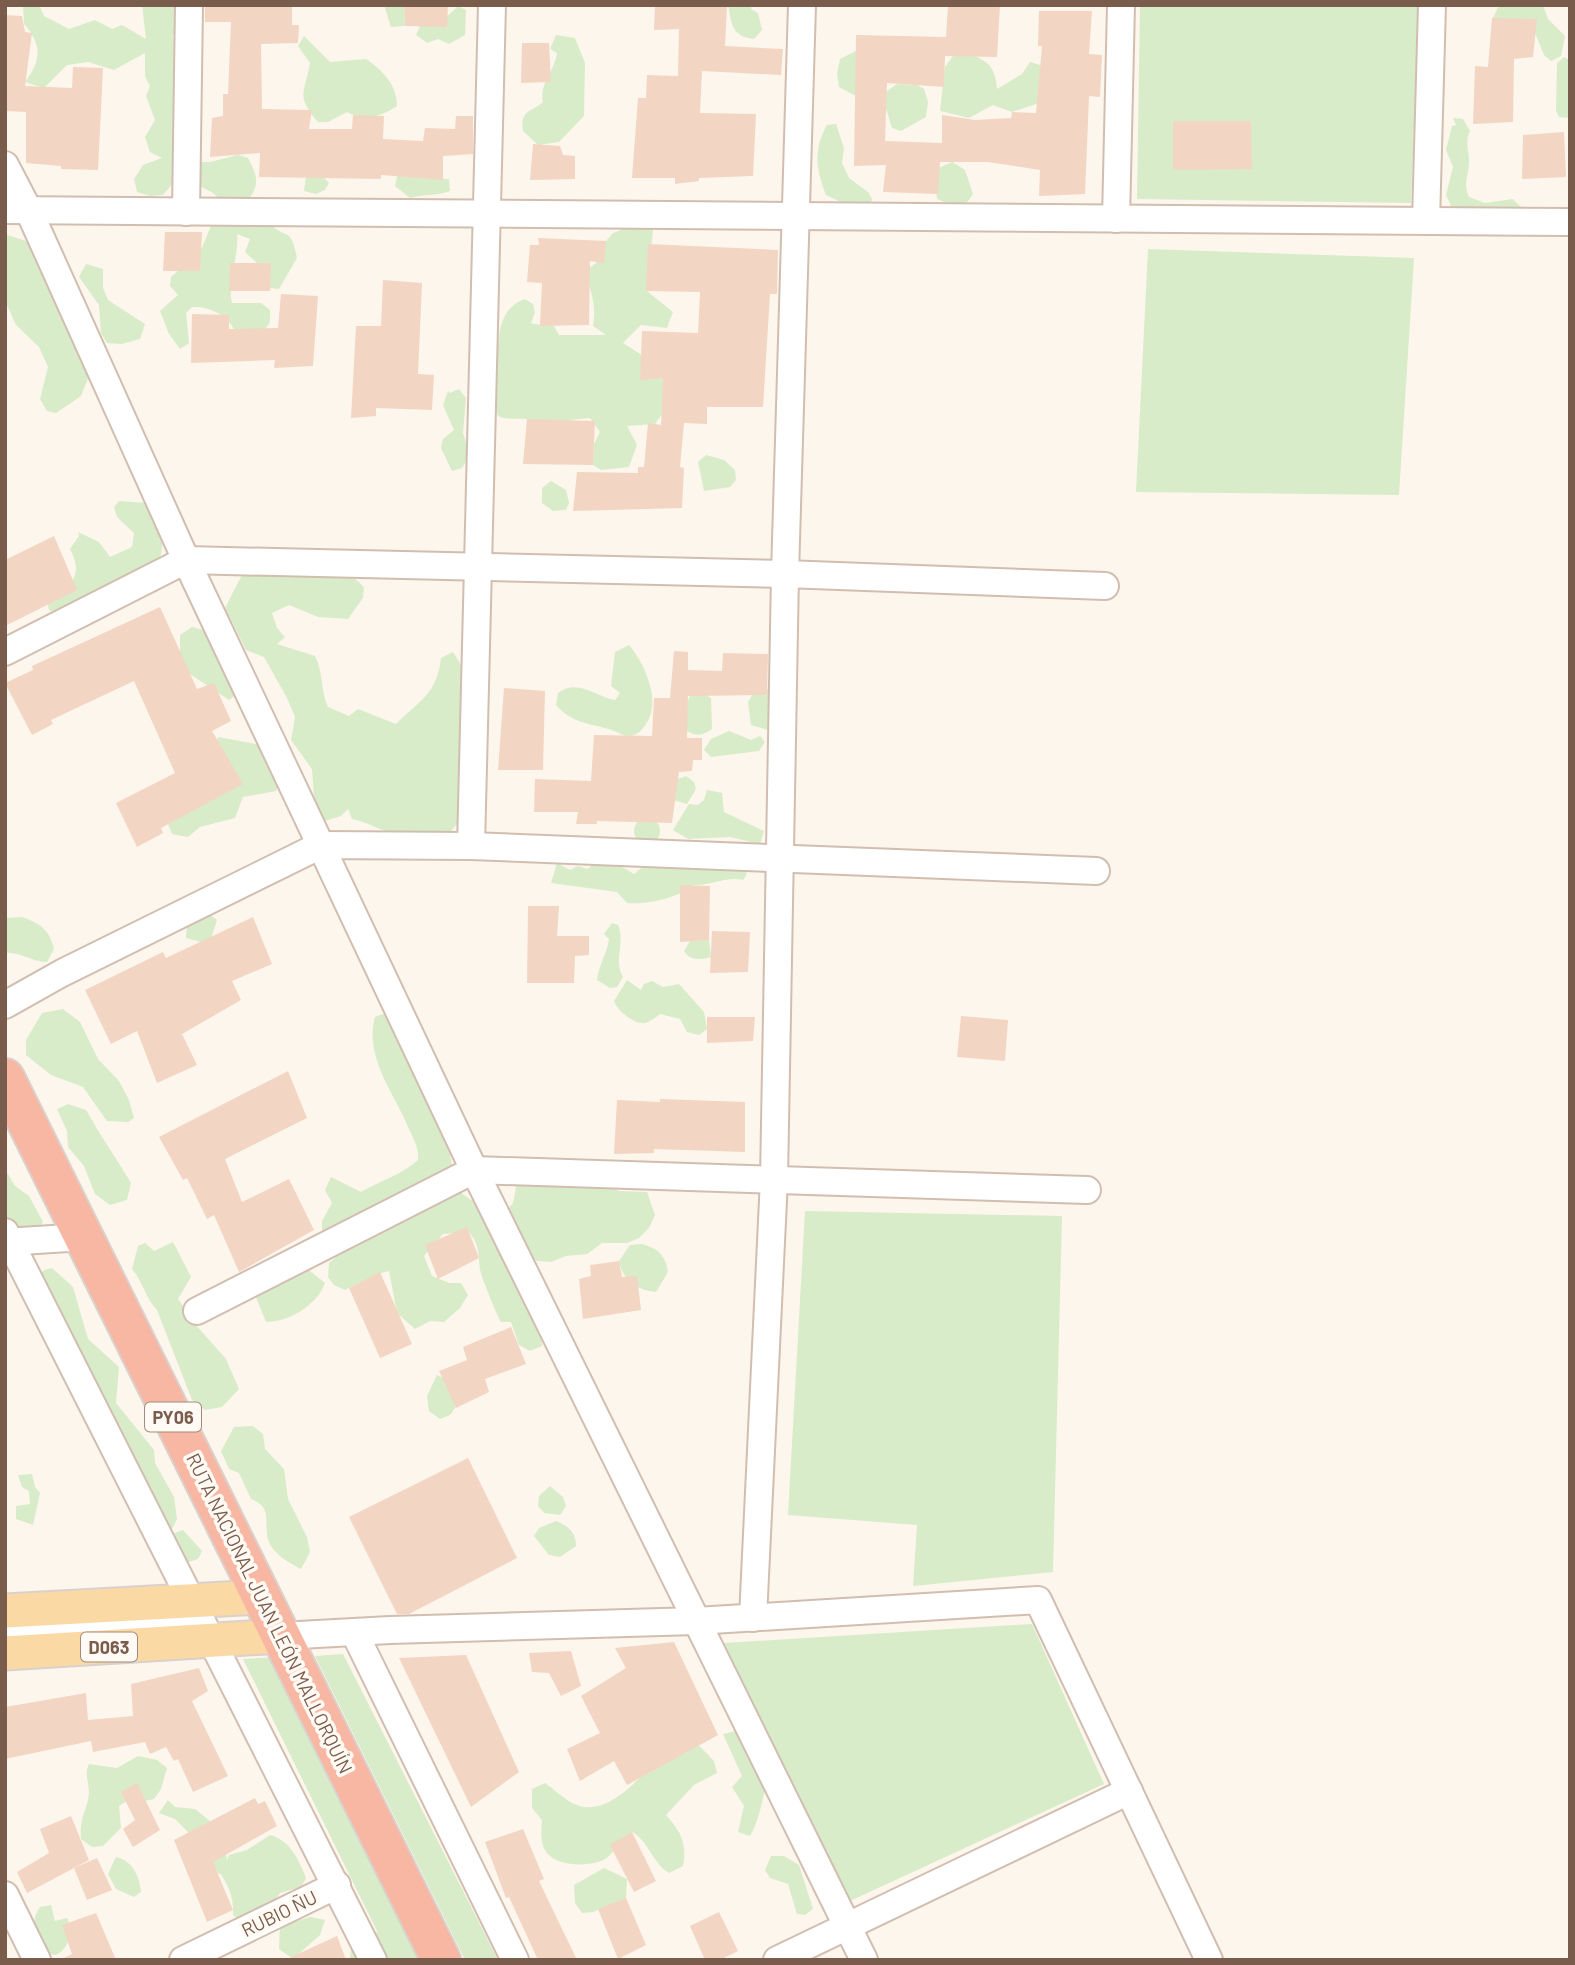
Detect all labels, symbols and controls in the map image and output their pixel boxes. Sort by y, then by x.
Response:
road number: PY06 [145,1402,201,1432]
street label: RUTA NACIONAL JUAN LEÓN MALLORQUÍN [182,1449,358,1777]
road number: D063 [81,1632,137,1662]
street label: RUBIO ÑU [237,1885,321,1941]

